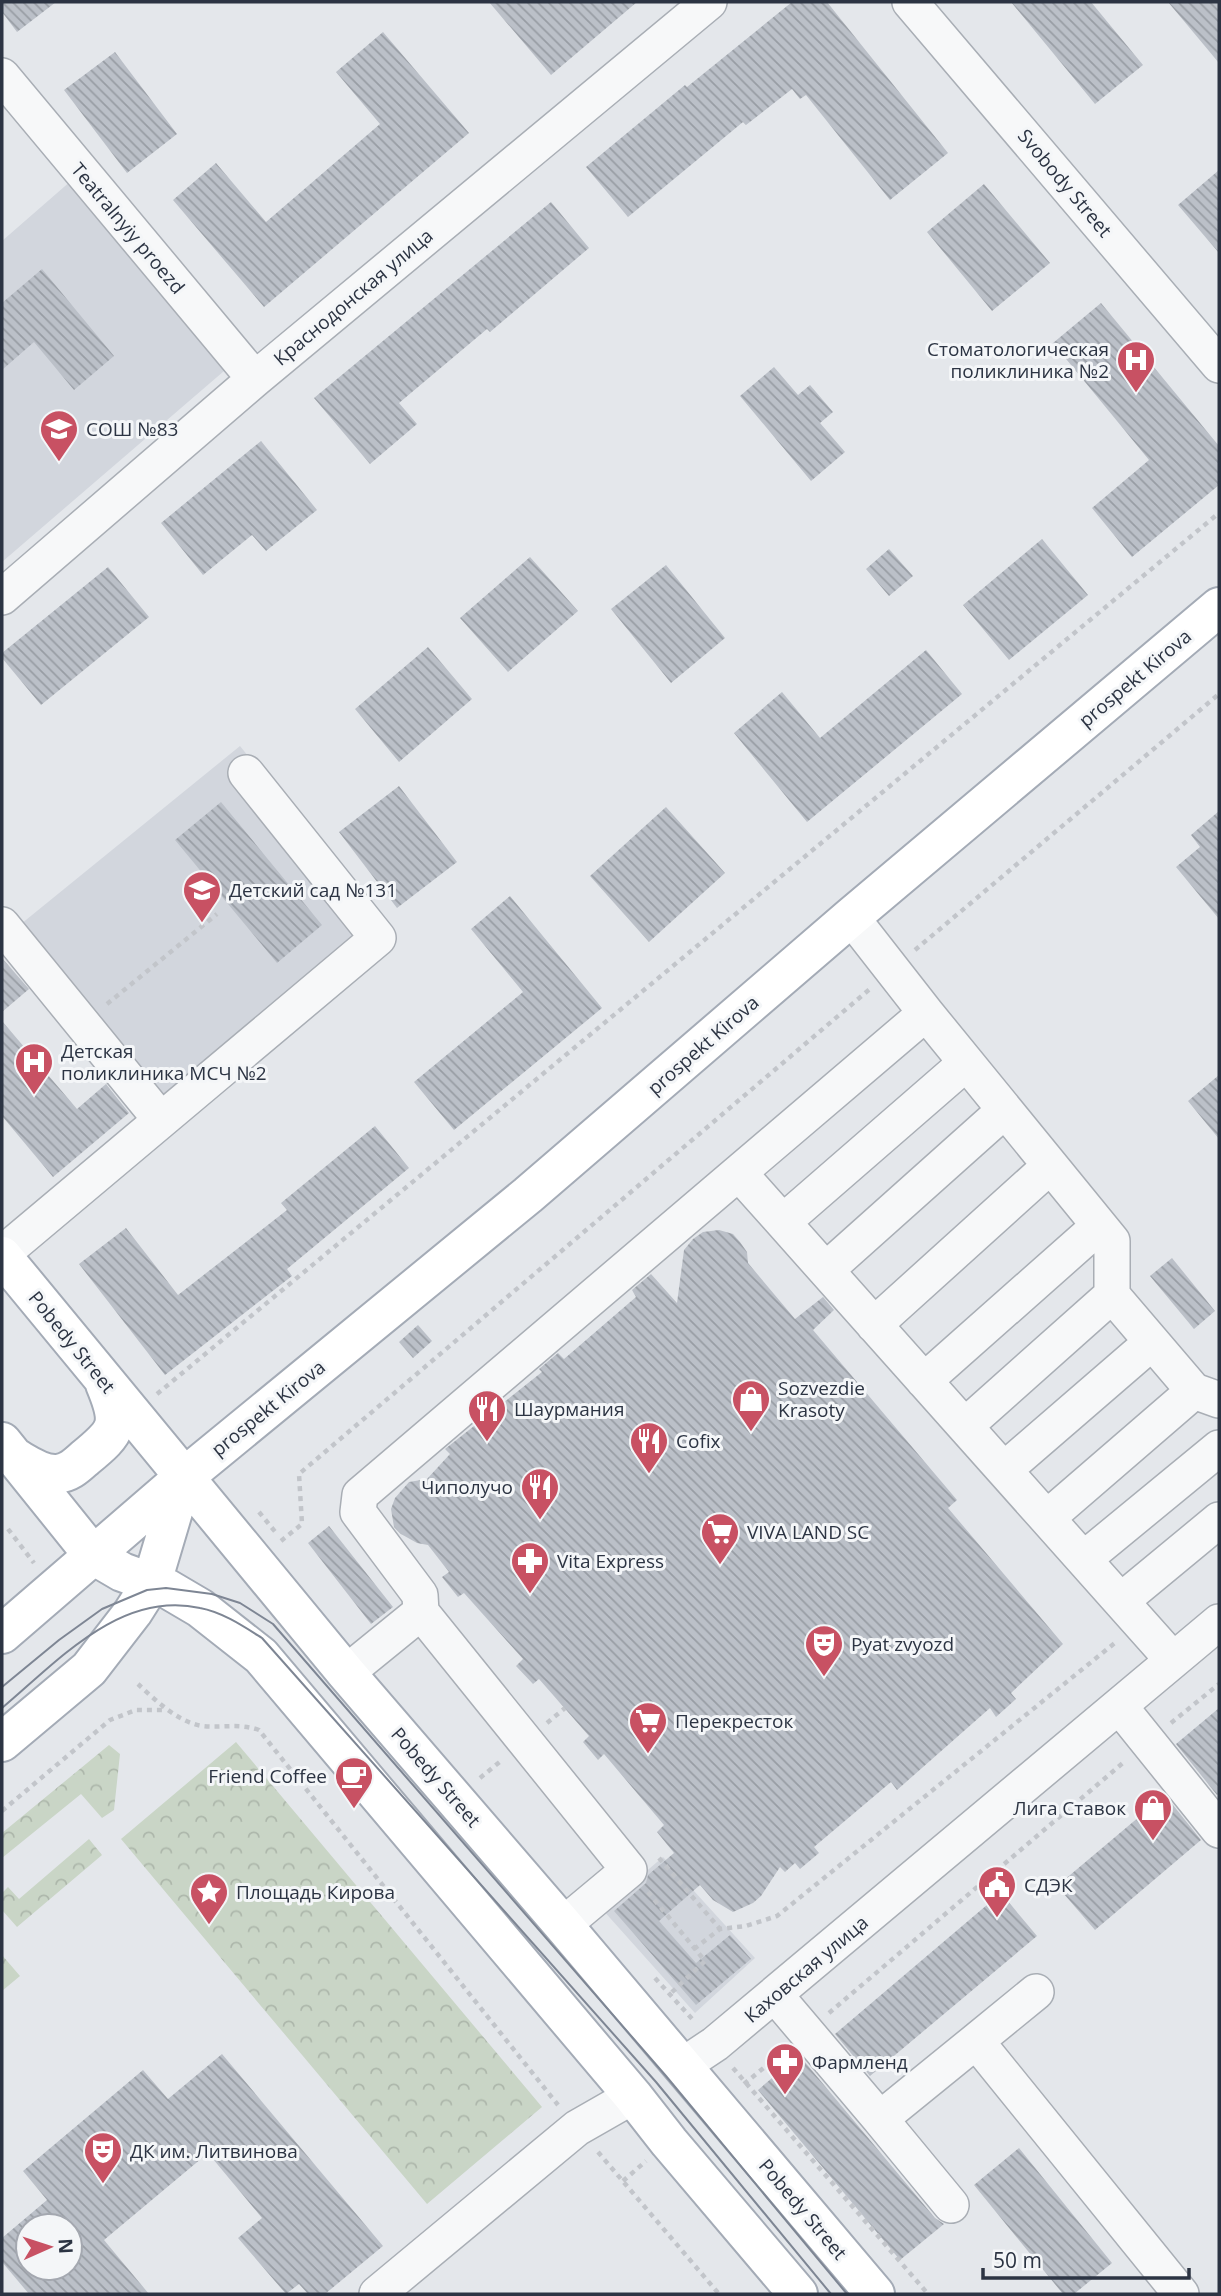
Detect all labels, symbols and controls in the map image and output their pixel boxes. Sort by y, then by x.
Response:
street label: Svobody Street [1012,123,1118,243]
street label: Teatralnyiy proezd [65,157,191,299]
street label: Краснодонская улица [268,223,438,371]
place label: Стоматологическая поликлиника №2 [927,336,1109,384]
hospital icon: Стоматологическая поликлиника №2 [1115,339,1157,394]
school or university icon: СОШ №83 [38,408,80,463]
place label: СОШ №83 [86,416,178,442]
street label: prospekt Kirova [1073,623,1197,733]
school or university icon: Детский сад №131 [181,869,223,924]
place label: Детский сад №131 [229,877,397,903]
street label: prospekt Kirova [642,989,764,1101]
place label: Детская поликлиника МСЧ №2 [61,1038,267,1086]
hospital icon: Детская поликлиника МСЧ №2 [13,1041,55,1096]
street label: Pobedy Street [23,1286,121,1399]
street label: prospekt Kirova [206,1354,330,1462]
place label: Sozvezdie Krasoty [778,1375,865,1423]
shop icon: Sozvezdie Krasoty [730,1378,772,1433]
restaurant icon: Шаурмания [466,1388,508,1443]
place label: Шаурмания [514,1396,624,1422]
restaurant icon: Cofix [628,1420,670,1475]
place label: Cofix [676,1428,721,1454]
restaurant icon: Чиполучо [519,1466,561,1521]
place label: Чиполучо [421,1474,513,1500]
supermarket icon: VIVA LAND SC [699,1511,741,1566]
place label: VIVA LAND SC [747,1519,869,1545]
pharmacy icon: Vita Express [509,1540,551,1595]
place label: Vita Express [557,1548,664,1574]
theatre icon: Pyat zvyozd [803,1623,845,1678]
place label: Pyat zvyozd [851,1631,954,1657]
supermarket icon: Перекресток [627,1700,669,1755]
place label: Перекресток [675,1708,793,1734]
street label: Pobedy Street [385,1722,487,1833]
cafe icon: Friend Coffee [333,1755,375,1810]
place label: Friend Coffee [208,1763,327,1789]
shop icon: Лига Ставок [1132,1787,1174,1842]
place label: Лига Ставок [1013,1795,1126,1821]
public building icon: СДЭК [976,1864,1018,1919]
place icon: Площадь Кирова [188,1871,230,1926]
place label: СДЭК [1024,1872,1073,1898]
place label: Площадь Кирова [236,1879,395,1905]
street label: Каховская улица [739,1909,873,2029]
pharmacy icon: Фармленд [764,2041,806,2096]
place label: Фармленд [812,2049,908,2075]
theatre icon: ДК им. Литвинова [82,2130,124,2185]
place label: ДК им. Литвинова [130,2138,298,2164]
street label: Pobedy Street [753,2153,853,2265]
north arrow [14,2212,84,2282]
scale bar [983,2236,1190,2280]
text: N [53,2238,79,2255]
text: 50 m [993,2246,1042,2274]

